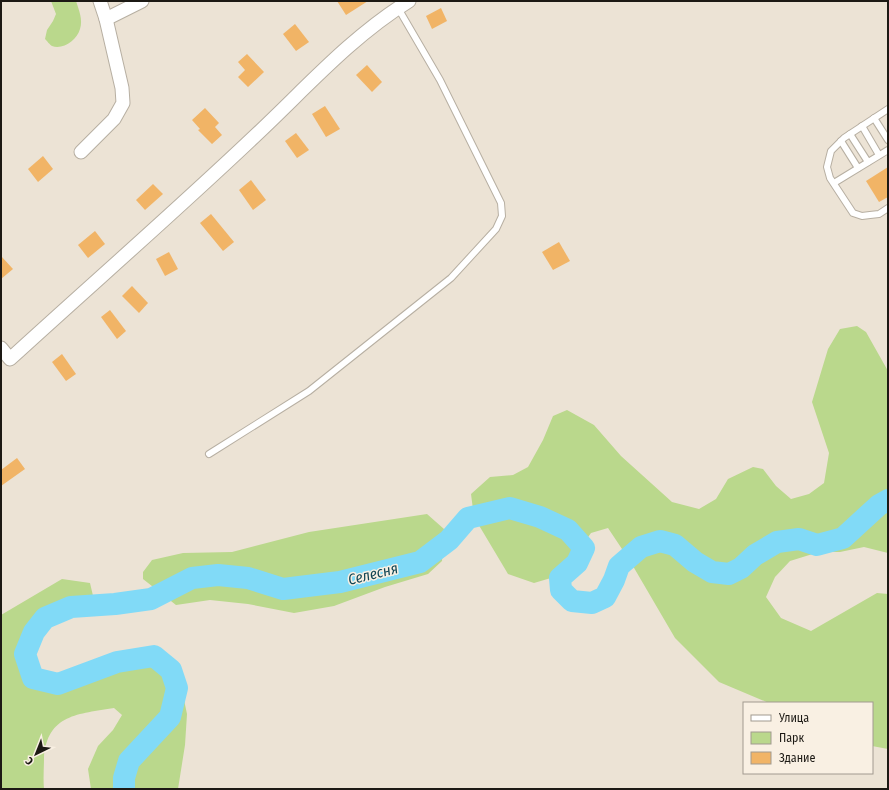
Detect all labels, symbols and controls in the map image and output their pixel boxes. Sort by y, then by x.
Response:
water label: Селесня [346,559,400,589]
legend [743,702,873,774]
text: Улица [778,711,809,725]
text: Парк [779,731,805,745]
north arrow [16,734,56,774]
text: Здание [779,751,815,765]
text: С [23,754,36,768]

